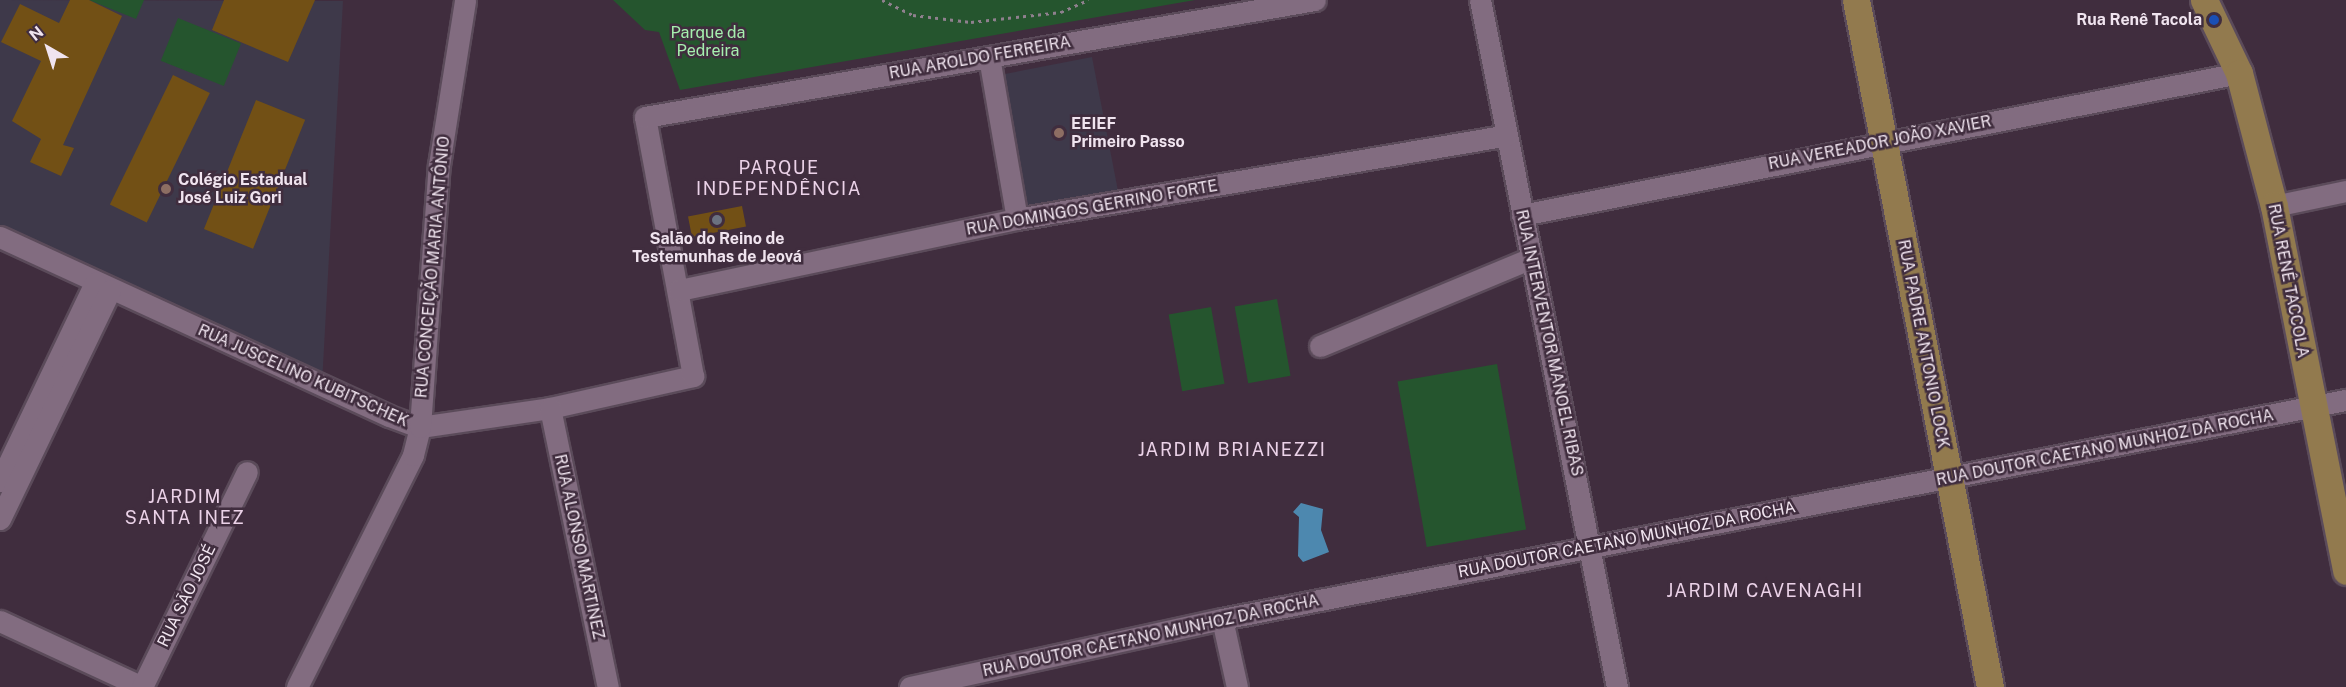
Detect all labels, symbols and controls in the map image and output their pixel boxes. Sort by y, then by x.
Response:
place label: Rua Renê Tacola [2076,10,2202,30]
marker: Rua Renê Tacola [2207,13,2221,27]
north arrow [18,18,78,78]
text: N [26,22,47,45]
park label: Parque da Pedreira [670,23,746,61]
street label: RUA AROLDO FERREIRA [888,33,1072,83]
street label: RUA VEREADOR JOÃO XAVIER [1767,112,1993,174]
place label: EEIEF Primeiro Passo [1071,114,1185,152]
marker: EEIEF Primeiro Passo [1052,126,1066,140]
street label: RUA CONCEIÇÃO MARIA ANTÔNIO [412,135,454,399]
district label: PARQUE INDEPENDÊNCIA [696,158,862,201]
place label: Colégio Estadual José Luiz Gori [178,170,308,208]
street label: RUA DOMINGOS GERRINO FORTE [965,176,1219,240]
marker: Colégio Estadual José Luiz Gori [159,182,173,196]
street label: RUA RENÊ TACCOLA [2264,202,2312,360]
street label: RUA INTERVENTOR MANOEL RIBAS [1511,208,1587,478]
marker: Salão do Reino de Testemunhas de Jeová [710,213,724,227]
place label: Salão do Reino de Testemunhas de Jeová [632,229,802,267]
street label: RUA PADRE ANTONIO LOCK [1893,238,1953,450]
street label: RUA JUSCELINO KUBITSCHEK [195,321,411,431]
street label: RUA DOUTOR CAETANO MUNHOZ DA ROCHA [1935,406,2275,490]
district label: JARDIM BRIANEZZI [1138,439,1326,461]
street label: RUA ALONSO MARTINEZ [550,453,608,641]
district label: JARDIM SANTA INEZ [125,487,245,530]
street label: RUA DOUTOR CAETANO MUNHOZ DA ROCHA [1457,498,1797,582]
street label: RUA SÃO JOSÉ [154,542,220,650]
district label: JARDIM CAVENAGHI [1666,580,1864,602]
street label: RUA DOUTOR CAETANO MUNHOZ DA ROCHA [981,591,1321,681]

